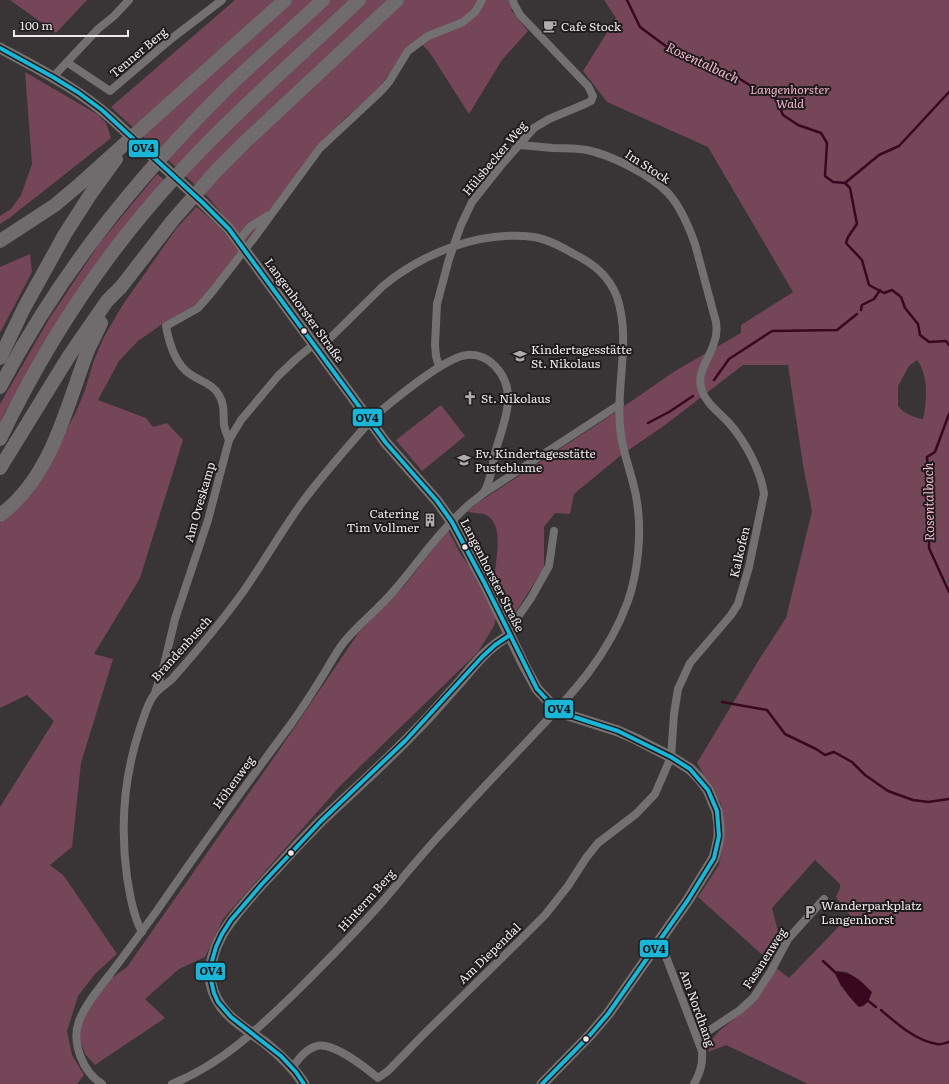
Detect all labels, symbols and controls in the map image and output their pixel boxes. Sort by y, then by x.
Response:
scale bar [14,12,128,38]
text: 100 m [20,16,53,34]
place label: Cafe Stock [561,17,622,35]
cafe icon: Cafe Stock [542,18,558,34]
street label: Tenner Berg [105,22,171,82]
water label: Rosentalbach [663,37,743,87]
park label: Langenhorster Wald [750,80,830,112]
street label: Hülsbecker Weg [457,117,531,199]
line badge: OV4 [128,139,159,158]
text: OV4 [131,139,155,155]
street label: Im Stock [622,145,675,188]
street label: Langenhorster Straße [261,254,349,366]
unlabelled marker [299,326,309,336]
place label: Kindertagesstätte St. Nikolaus [531,340,632,372]
school or university icon: Kindertagesstätte St. Nikolaus [512,348,528,364]
place label: St. Nikolaus [481,389,551,407]
church icon: St. Nikolaus [462,390,478,406]
line badge: OV4 [352,408,383,427]
text: OV4 [355,409,379,425]
place label: Ev. Kindertagesstätte Pusteblume [475,444,596,476]
school or university icon: Ev. Kindertagesstätte Pusteblume [456,452,472,468]
street label: Am Oveskamp [179,460,219,544]
water label: Rosentalbach [918,462,938,541]
place label: Catering Tim Vollmer [346,504,419,536]
building icon: Catering Tim Vollmer [422,512,438,528]
street label: Langenhorster Straße [457,515,529,635]
street label: Kalkofen [724,525,754,579]
unlabelled marker [460,542,470,552]
street label: Brandenbusch [147,611,215,685]
line badge: OV4 [544,699,574,719]
text: OV4 [547,700,571,716]
street label: Höhenweg [208,752,258,812]
unlabelled marker [286,848,296,858]
street label: Hinterm Berg [333,865,399,935]
place label: Wanderparkplatz Langenhorst [821,896,922,928]
parking icon: Wanderparkplatz Langenhorst [802,904,818,920]
street label: Am Diependal [454,918,524,988]
street label: Fasanenweg [738,924,791,992]
line badge: OV4 [639,939,669,958]
text: OV4 [642,940,666,956]
line badge: OV4 [195,962,226,981]
text: OV4 [199,962,223,978]
street label: Am Nordhang [676,967,720,1049]
unlabelled marker [581,1034,591,1044]

